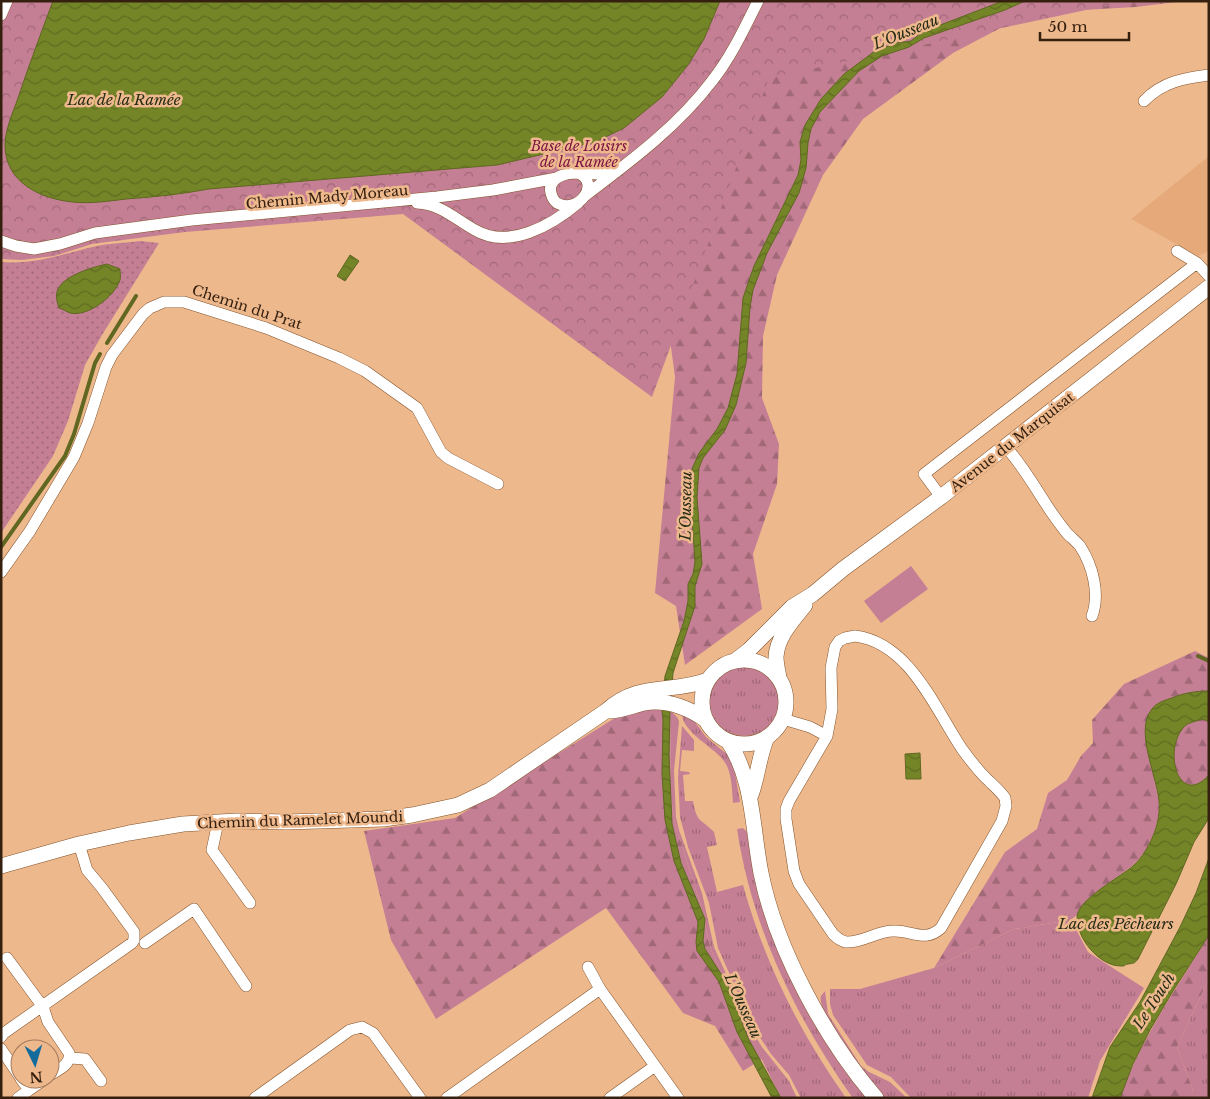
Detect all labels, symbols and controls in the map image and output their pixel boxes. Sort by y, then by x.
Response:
water label: L'Ousseau [869,10,942,54]
scale bar [1040,10,1129,42]
text: 50 m [1048,17,1088,36]
water label: Lac de la Ramée [66,90,181,109]
park label: Base de Loisirs de la Ramée [530,137,627,171]
street label: Chemin Mady Moreau [245,181,410,213]
street label: Chemin du Prat [190,281,305,333]
street label: Avenue du Marquisat [946,388,1078,497]
water label: L'Ousseau [675,471,696,542]
street label: Chemin du Ramelet Moundi [197,807,404,833]
water label: Lac des Pêcheurs [1057,914,1174,933]
water label: L'Ousseau [720,969,766,1041]
water label: Le Touch [1128,969,1179,1033]
north arrow [10,1039,60,1089]
text: N [29,1067,43,1086]

